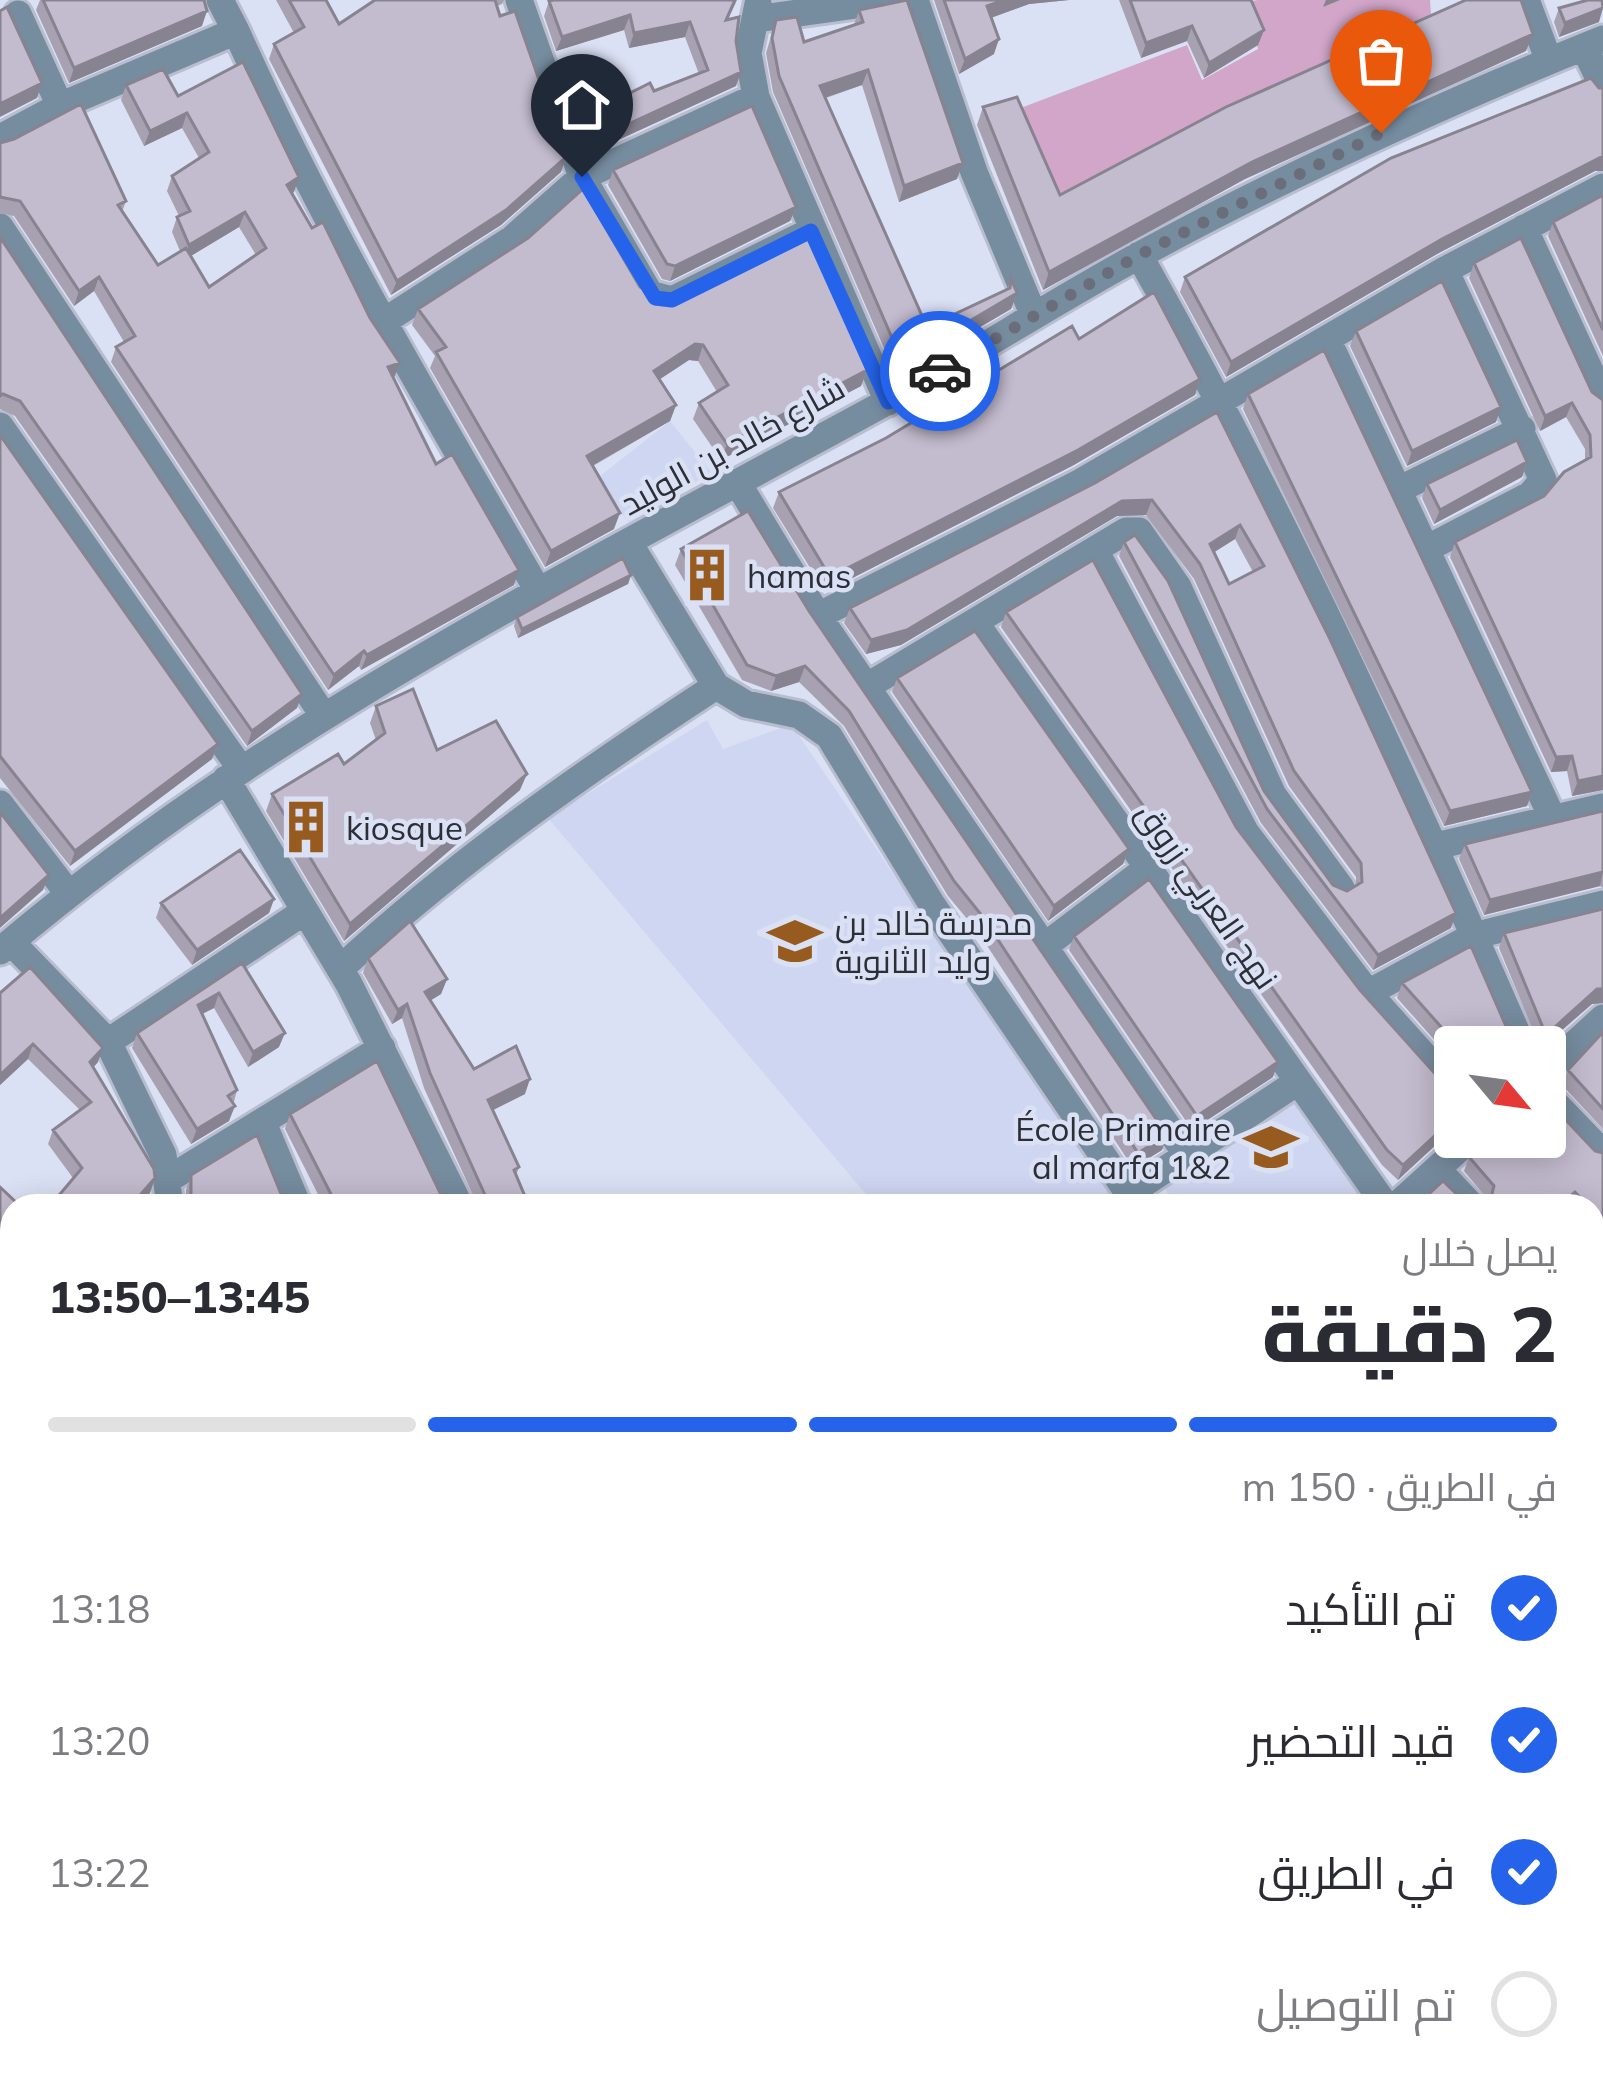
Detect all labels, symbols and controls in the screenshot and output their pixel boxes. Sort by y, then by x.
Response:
pin [1330,10,1432,133]
icon: bag [1348,28,1414,94]
pin [531,54,633,177]
icon: home [549,72,615,138]
courier [880,311,1000,431]
icon: car [907,338,973,404]
street label: شارع خالد بن الوليد [613,366,853,526]
building icon: hamas [678,546,736,604]
place label: hamas [747,555,851,596]
street label: نهج العربي زروق [1123,793,1288,1000]
building icon: kiosque [277,798,335,856]
place label: kiosque [346,807,463,848]
place label: مدرسة خالد بن وليد الثانوية [835,902,1033,981]
school or university icon: مدرسة خالد بن وليد الثانوية [766,912,824,970]
north arrow [1434,1026,1566,1158]
map controls [1434,1026,1566,1158]
place label: École Primaire al marfa 1&2 [1015,1108,1231,1187]
school or university icon: École Primaire al marfa 1&2 [1242,1118,1300,1176]
text: يصل خلال [1402,1227,1557,1276]
text: 13:45–13:50 [48,1268,310,1324]
text: 2 دقيقة [1262,1284,1557,1382]
text: في الطريق · 150 m [1242,1462,1557,1511]
icon: check [1491,1575,1557,1641]
text: تم التأكيد [1285,1580,1455,1636]
text: 13:18 [48,1584,151,1633]
icon: check [1491,1707,1557,1773]
text: قيد التحضير [1249,1712,1455,1768]
text: 13:20 [48,1716,151,1765]
icon: check [1491,1839,1557,1905]
text: في الطريق [1258,1844,1455,1900]
text: 13:22 [48,1848,151,1897]
text: تم التوصيل [1256,1976,1455,2032]

